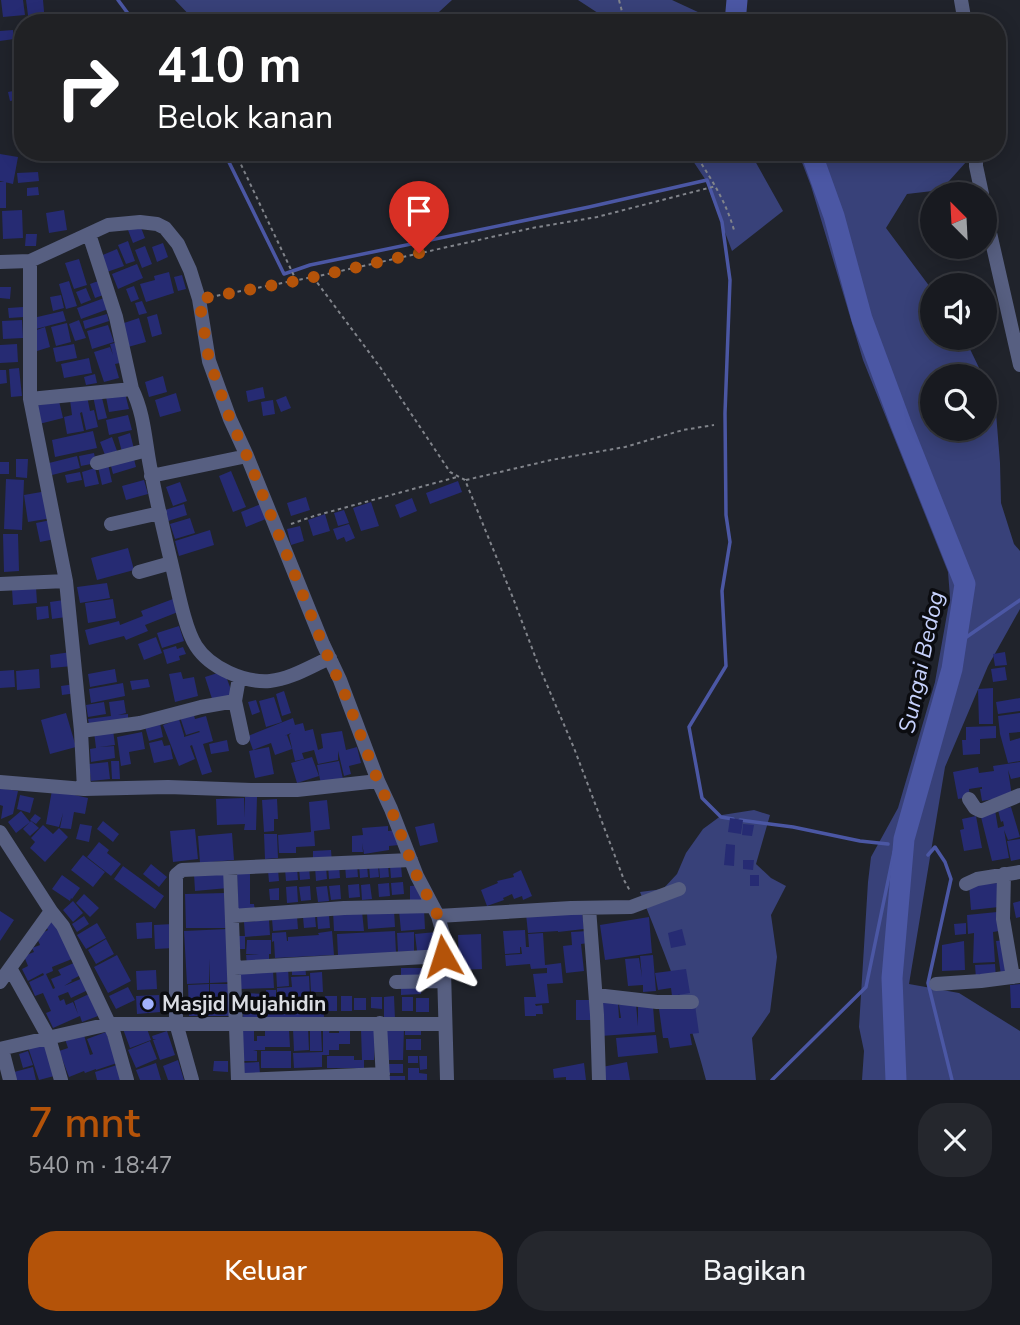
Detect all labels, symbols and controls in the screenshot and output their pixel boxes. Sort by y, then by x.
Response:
text: 410 m [157,32,301,99]
icon: right [42,42,133,133]
text: Belok kanan [157,96,333,139]
pin [389,181,449,253]
north arrow [920,182,998,259]
map controls [920,182,997,441]
icon: arrive [400,192,438,230]
button: sound [920,273,997,350]
button: search [920,364,997,441]
water label: Sungai Bedog [891,588,952,736]
position arrow [406,919,480,993]
place label: Masjid Mujahidin [162,990,326,1018]
marker: Masjid Mujahidin [140,996,156,1012]
text: 7 mnt [28,1095,140,1152]
button: close [918,1103,992,1177]
text: 540 m · 18:47 [28,1150,173,1181]
button: Keluar [28,1231,503,1311]
button: Bagikan [517,1231,992,1311]

